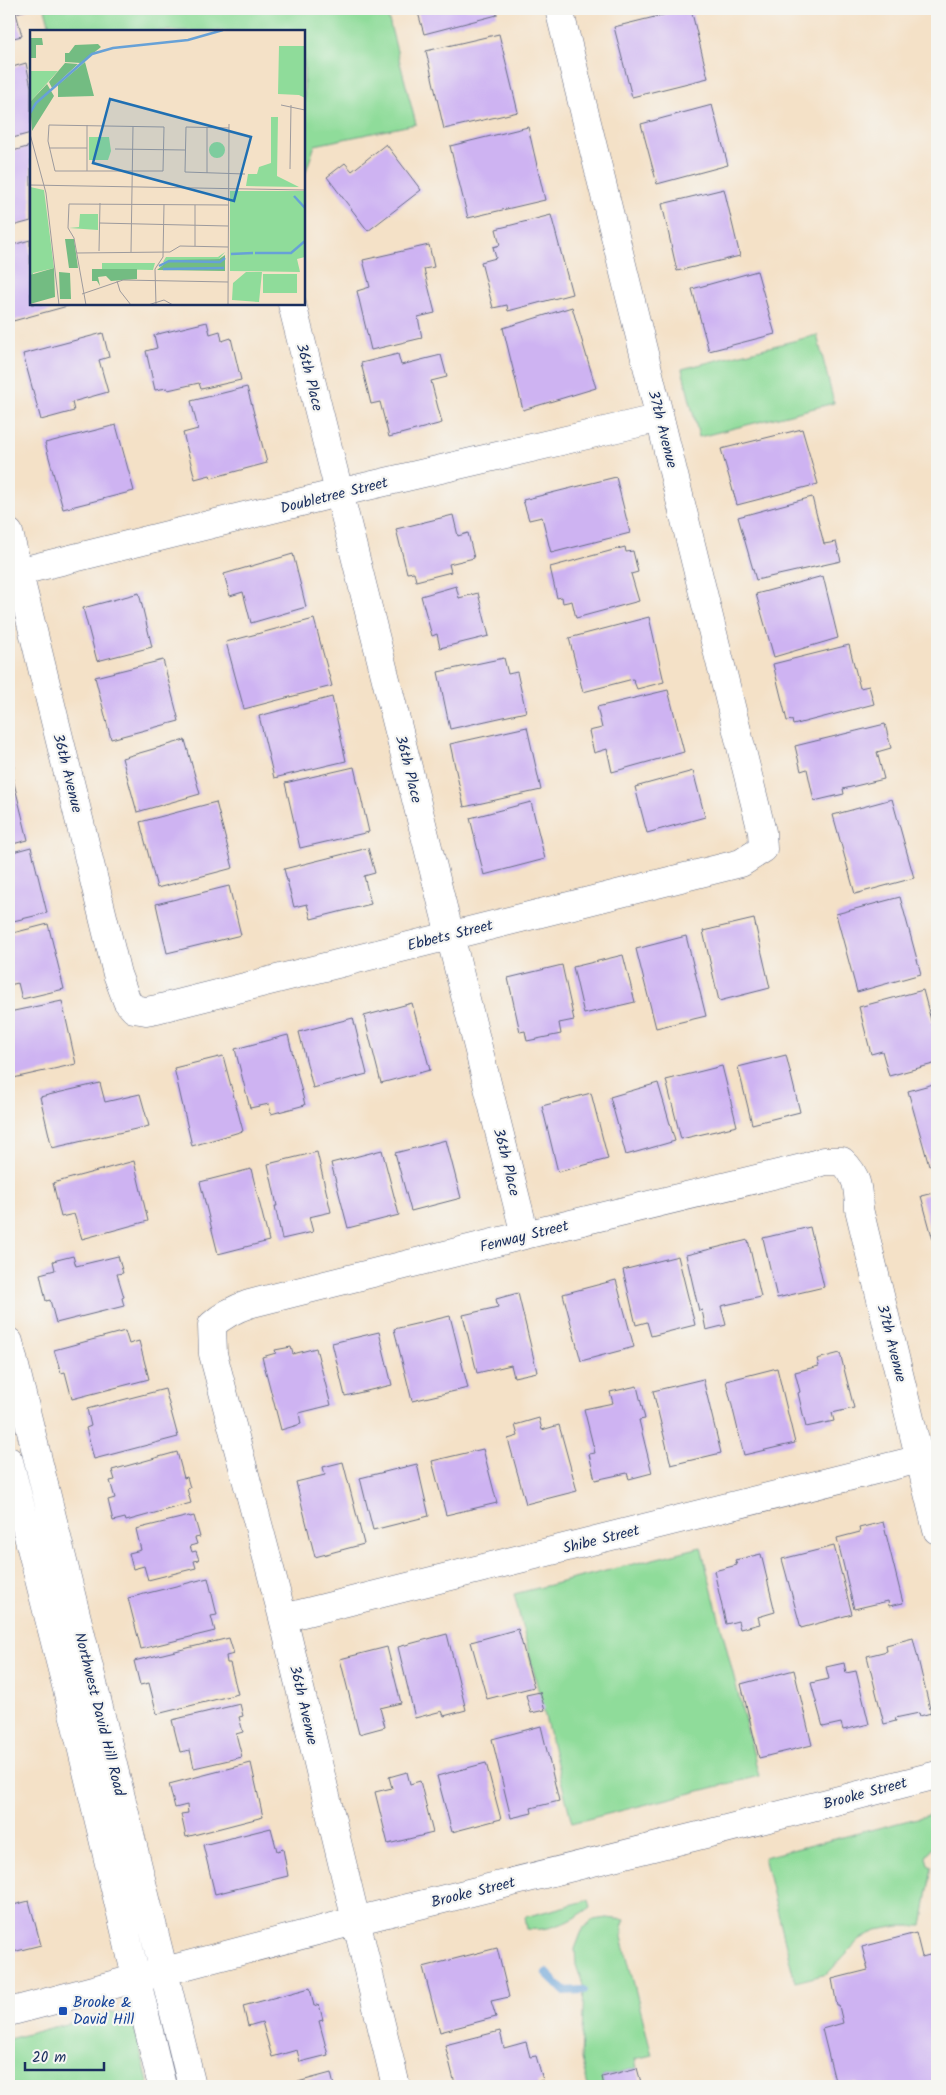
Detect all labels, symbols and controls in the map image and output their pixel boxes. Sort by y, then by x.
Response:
inset map [30,30,305,305]
street label: 36th Place [289,341,329,414]
street label: 37th Avenue [641,388,683,471]
street label: Doubletree Street [278,471,391,521]
street label: 36th Avenue [46,731,89,816]
street label: 36th Place [388,733,428,806]
street label: Ebbets Street [405,914,496,958]
street label: 36th Place [486,1126,526,1199]
street label: Fenway Street [477,1214,571,1260]
street label: 37th Avenue [870,1302,912,1385]
street label: Shibe Street [560,1519,642,1561]
street label: Northwest David Hill Road [67,1630,131,1799]
street label: 36th Avenue [282,1663,324,1748]
street label: Brooke Street [821,1771,910,1817]
street label: Brooke Street [429,1871,518,1915]
place label: Brooke & David Hill [73,1991,134,2032]
marker: Brooke & David Hill [57,2005,69,2017]
scale bar [25,2040,104,2072]
text: 20 m [32,2046,66,2070]

